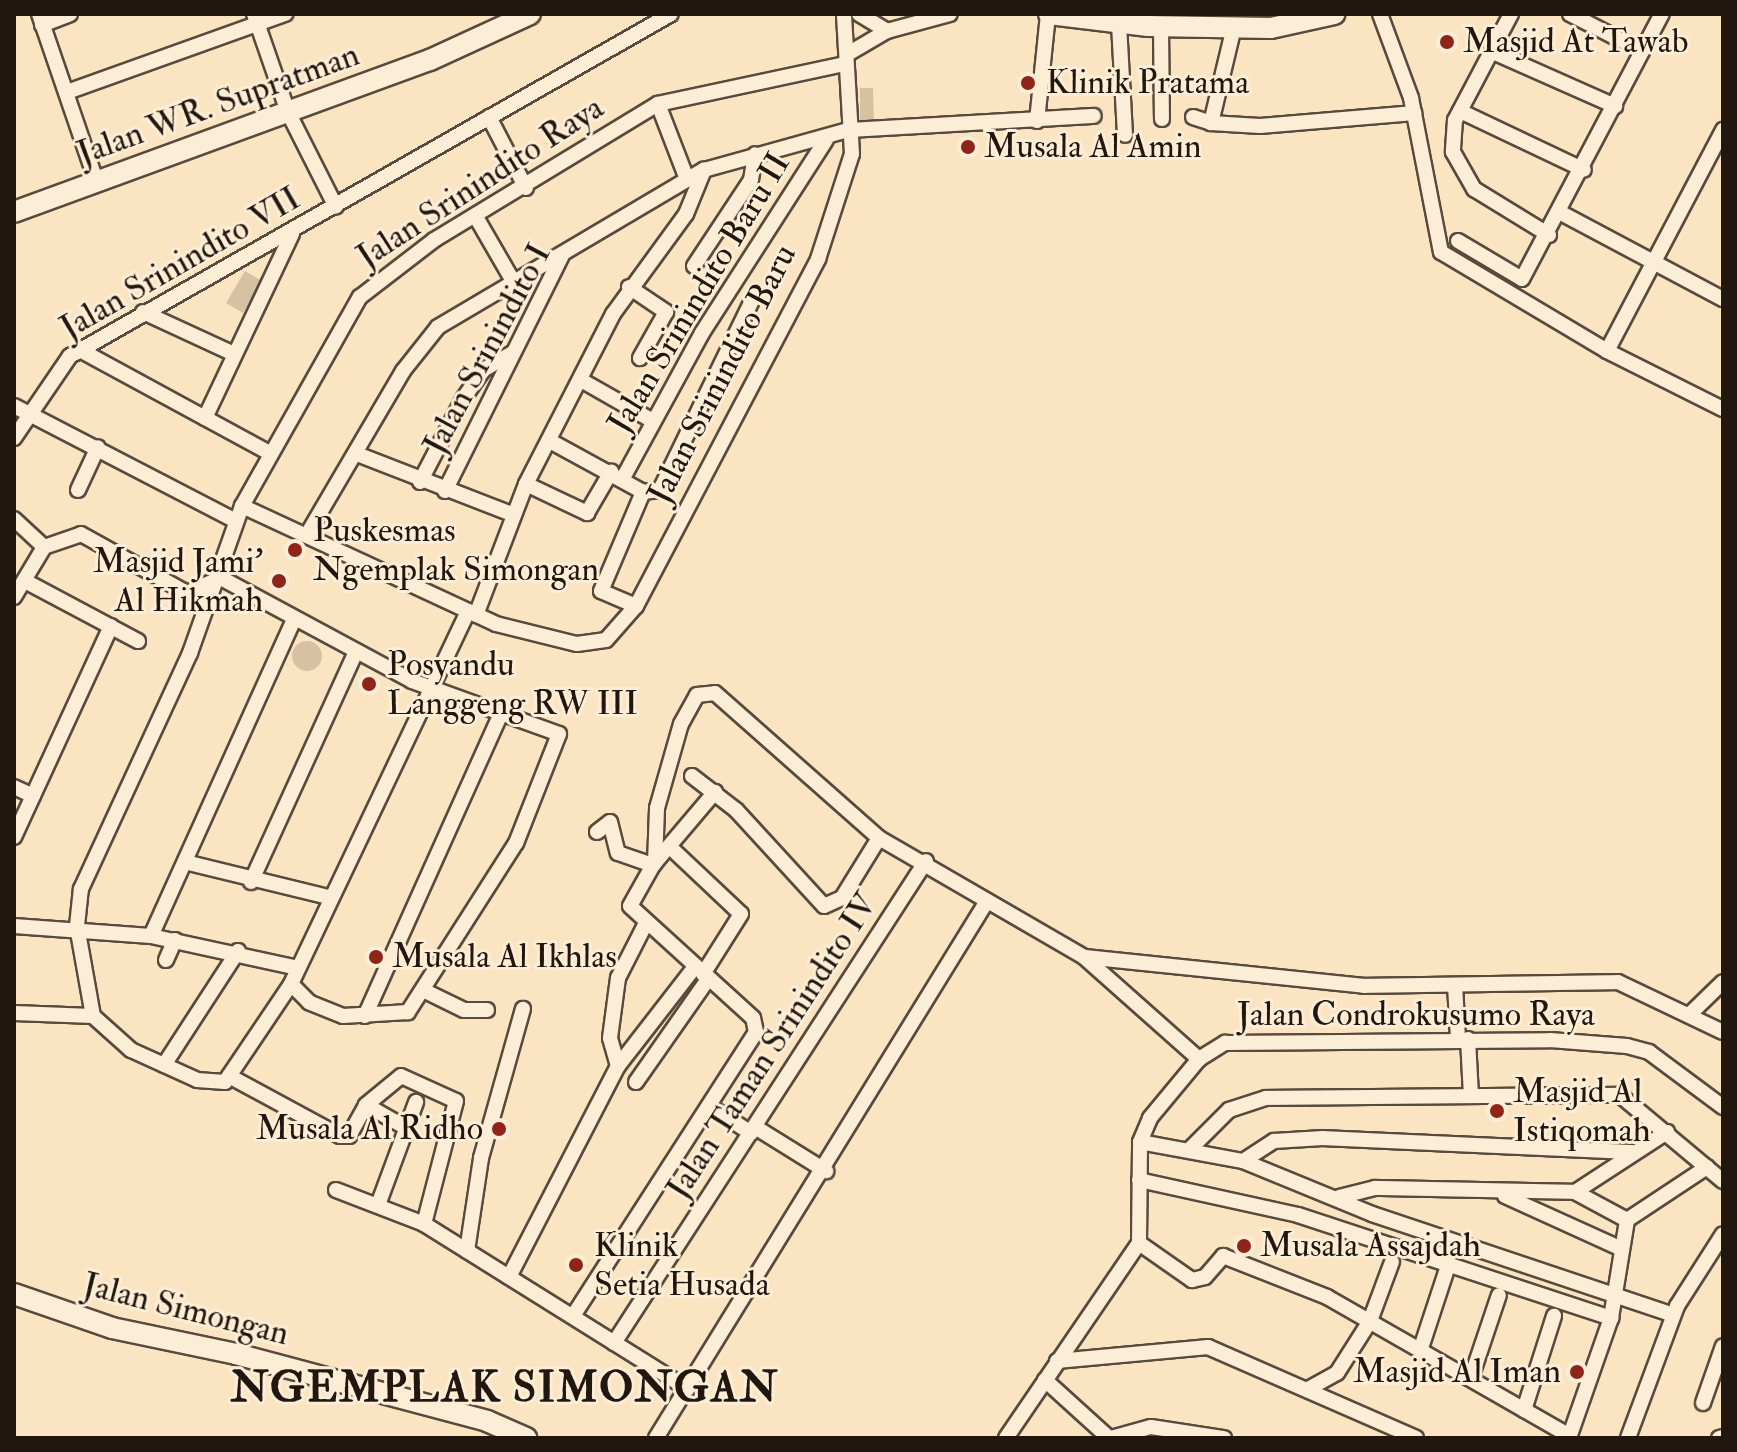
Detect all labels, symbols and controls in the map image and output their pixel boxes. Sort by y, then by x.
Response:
place label: Masjid At Tawab [1463,22,1688,62]
marker: Masjid At Tawab [1438,33,1456,51]
street label: Jalan WR. Supratman [72,34,364,174]
place label: Klinik Pratama [1046,63,1249,103]
marker: Klinik Pratama [1017,72,1039,94]
street label: Jalan Srinindito Raya [349,87,611,277]
place label: Musala Al Amin [984,127,1201,167]
marker: Musala Al Amin [959,138,977,156]
street label: Jalan Srinindito Baru II [599,145,799,441]
street label: Jalan Srinindito VII [53,178,307,348]
street label: Jalan Srinindito I [414,237,560,461]
street label: Jalan Srinindito Baru [639,238,805,510]
place label: Puskesmas Ngemplak Simongan [313,510,599,590]
marker: Puskesmas Ngemplak Simongan [284,539,306,561]
place label: Masjid Jami' Al Hikmah [93,541,263,620]
marker: Masjid Jami' Al Hikmah [270,572,288,590]
place label: Posyandu Langgeng RW III [387,644,638,724]
marker: Posyandu Langgeng RW III [358,673,380,695]
street label: Jalan Taman Srinindito IV [658,885,886,1207]
place label: Musala Al Ikhlas [392,937,617,977]
marker: Musala Al Ikhlas [367,948,385,966]
street label: Jalan Condrokusumo Raya [1237,995,1595,1035]
place label: Masjid Al Istiqomah [1513,1071,1651,1150]
marker: Masjid Al Istiqomah [1488,1102,1506,1120]
place label: Musala Al Ridho [256,1109,483,1149]
marker: Musala Al Ridho [490,1120,508,1138]
place label: Klinik Setia Husada [594,1225,770,1304]
place label: Musala Assajdah [1260,1226,1481,1266]
marker: Musala Assajdah [1235,1237,1253,1255]
marker: Klinik Setia Husada [565,1254,587,1276]
street label: Jalan Simongan [79,1264,293,1354]
place label: Masjid Al Iman [1353,1352,1561,1392]
district label: NGEMPLAK SIMONGAN [231,1363,779,1413]
marker: Masjid Al Iman [1568,1363,1586,1381]

